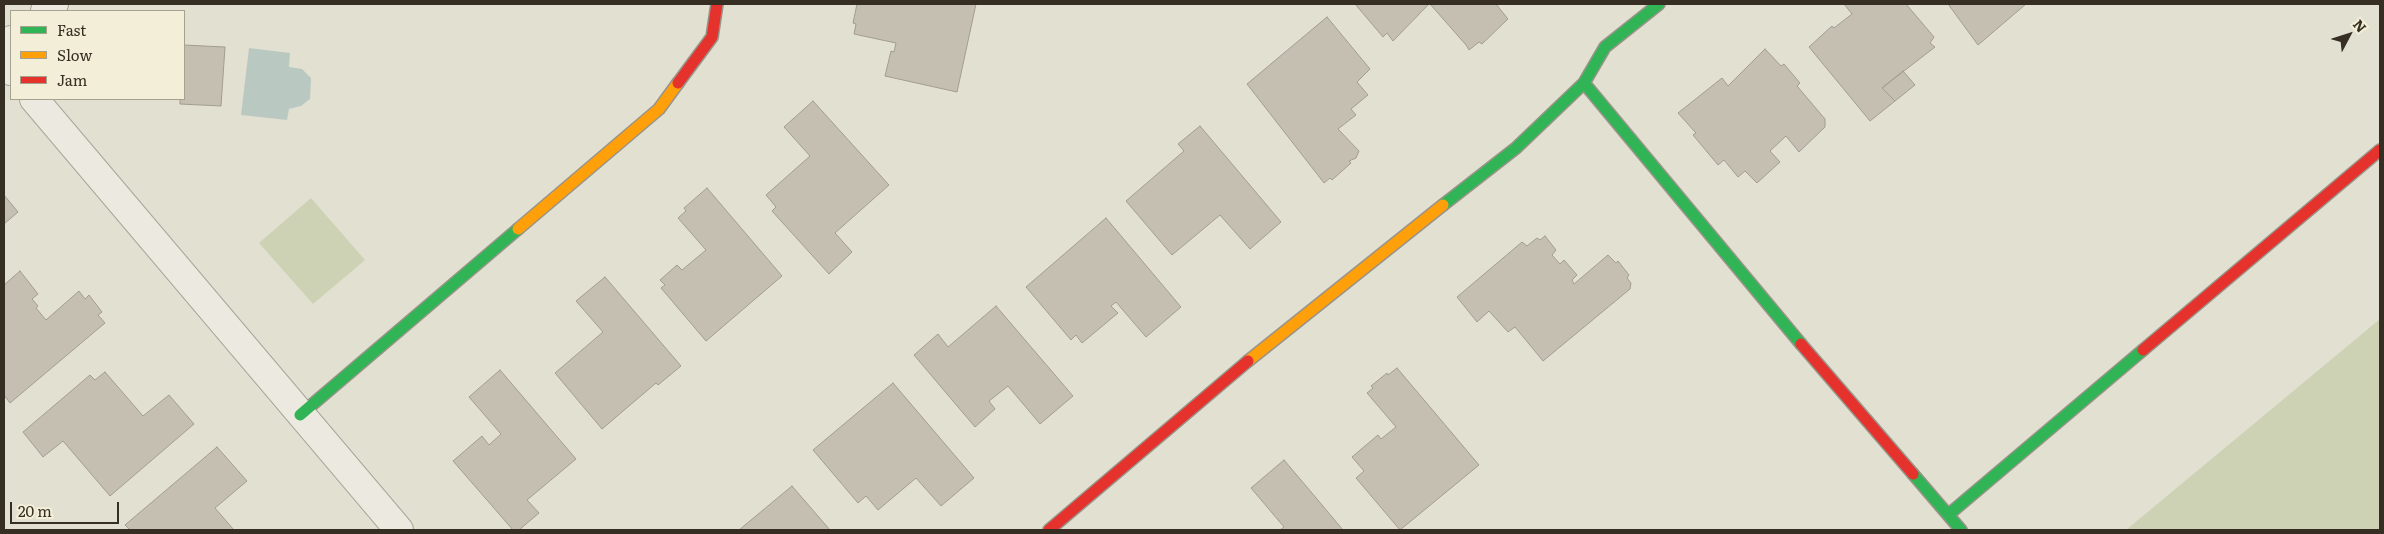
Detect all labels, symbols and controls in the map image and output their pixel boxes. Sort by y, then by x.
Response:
legend [10,10,185,100]
north arrow [2324,10,2374,60]
text: N [2349,14,2372,36]
text: Fast [57,18,86,41]
text: Slow [57,43,92,66]
text: Jam [57,68,87,91]
scale bar [12,492,121,524]
text: 20 m [18,499,52,522]

